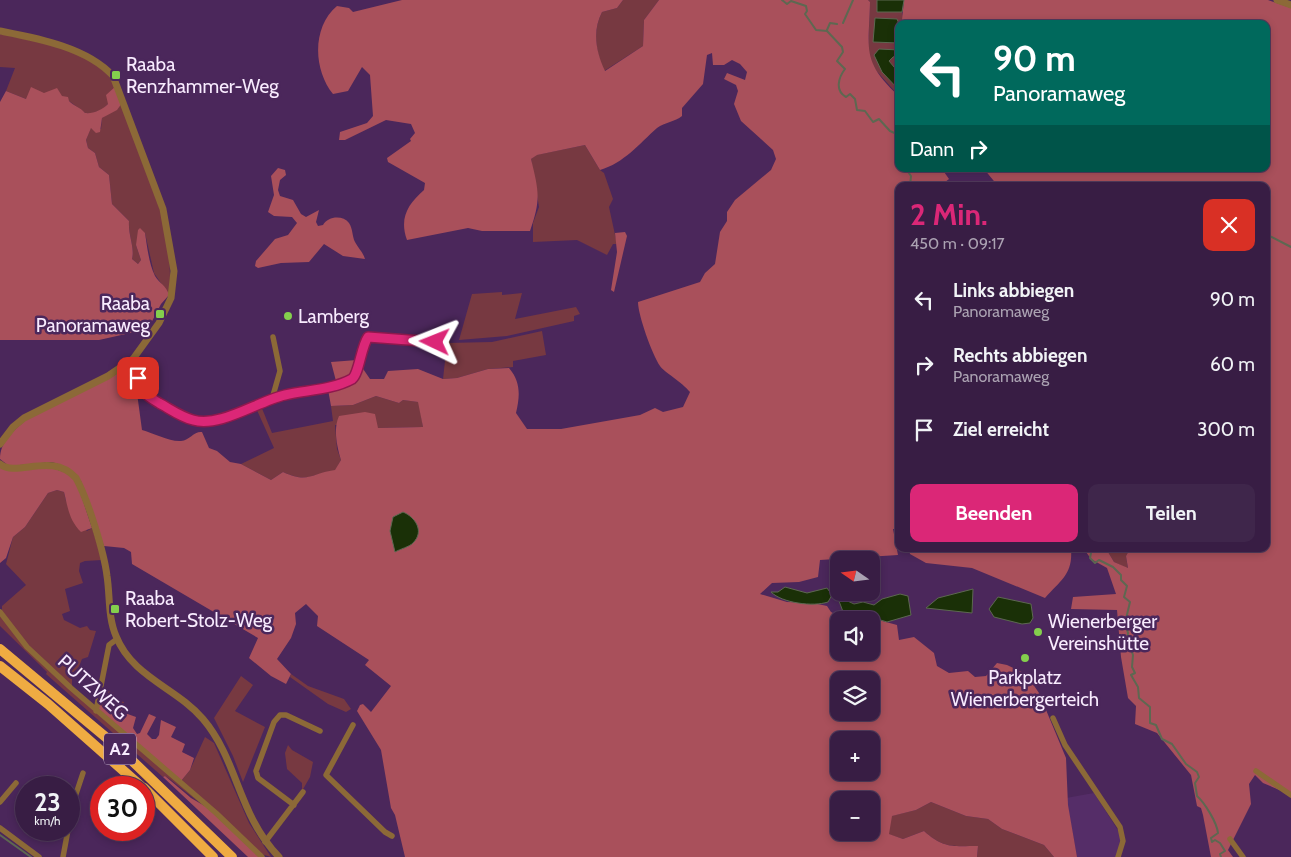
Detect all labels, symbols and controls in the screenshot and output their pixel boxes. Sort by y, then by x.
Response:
text: 90 m [993,37,1076,80]
icon: left [910,40,975,105]
place label: Raaba Renzhammer-Weg [126,53,279,98]
marker: Raaba Renzhammer-Weg [110,69,122,81]
text: Panoramaweg [993,80,1125,107]
icon: right [964,135,992,163]
text: Dann [910,138,954,161]
text: 2 Min. [910,196,988,233]
button: close [1203,199,1255,251]
text: 450 m · 09:17 [910,234,1005,253]
text: Links abbiegen [953,279,1074,302]
icon: left [910,286,938,314]
text: 90 m [1210,288,1255,311]
place label: Raaba Panoramaweg [36,292,151,337]
text: Panoramaweg [953,302,1049,321]
place label: Lamberg [298,305,369,328]
marker: Raaba Panoramaweg [154,308,166,320]
marker: Lamberg [282,310,294,322]
position arrow [408,315,460,367]
text: Rechts abbiegen [953,344,1087,367]
icon: right [910,351,938,379]
text: 60 m [1210,353,1255,376]
pin [117,357,159,399]
icon: arrive [124,364,152,392]
text: Panoramaweg [953,367,1049,386]
icon: arrive [910,416,938,444]
text: Ziel erreicht [953,418,1049,441]
text: 300 m [1197,418,1255,441]
button: Beenden [910,484,1078,542]
button: Teilen [1088,484,1255,542]
north arrow [830,551,880,601]
map controls [830,551,880,841]
place label: Raaba Robert-Stolz-Weg [125,587,273,632]
marker: Raaba Robert-Stolz-Weg [109,603,121,615]
place label: Wienerberger Vereinshütte [1048,610,1157,655]
button: sound [830,611,880,661]
marker: Wienerberger Vereinshütte [1032,626,1044,638]
street label: PUTZWEG [53,650,133,724]
marker: Parkplatz Wienerbergerteich [1019,652,1031,664]
place label: Parkplatz Wienerbergerteich [951,666,1099,711]
button: layers [830,671,880,721]
button: + [830,731,880,781]
road number: A2 [104,734,136,764]
speed limit sign: 30 [90,776,155,841]
text: 23 [34,787,61,817]
button: − [830,791,880,841]
text: km/h [34,813,61,828]

